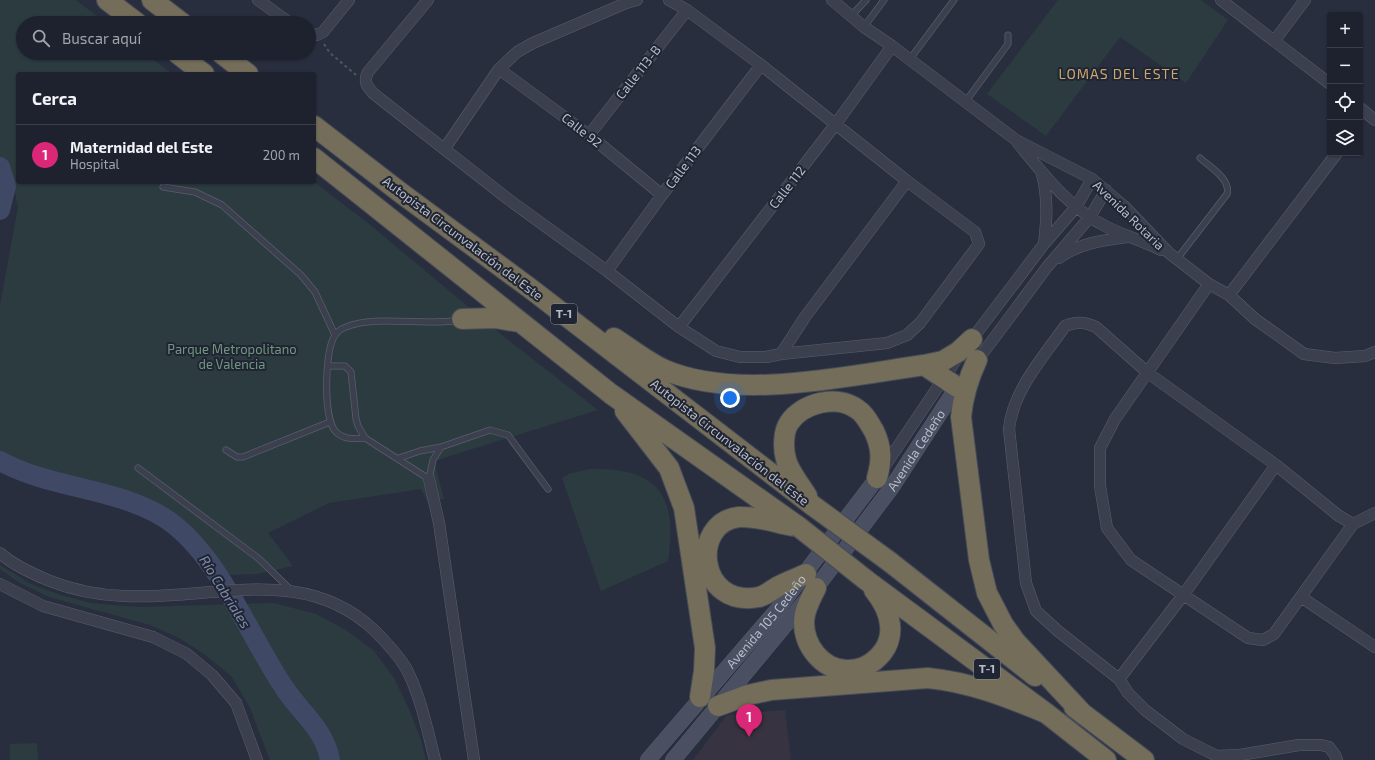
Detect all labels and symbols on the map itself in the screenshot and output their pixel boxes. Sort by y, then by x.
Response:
street label: Calle 113-B [612,42,664,102]
district label: LOMAS DEL ESTE [1058,65,1180,82]
street label: Calle 92 [559,109,605,151]
street label: Calle 113 [662,142,704,192]
street label: Calle 112 [765,162,809,212]
street label: Autopista Circunvalación del Este [380,173,546,303]
street label: Avenida Rotaria [1090,177,1168,253]
road number: T-1 [551,304,577,324]
park label: Parque Metropolitano de Valencia [167,341,297,372]
street label: Autopista Circunvalación del Este [648,375,812,509]
your location [720,388,740,408]
street label: Avenida Cedeño [884,407,948,494]
water label: Río Cabriales [196,552,255,631]
street label: Avenida 105 Cedeño [723,571,809,671]
road number: T-1 [974,659,1000,679]
pin: 1 [736,704,762,737]

